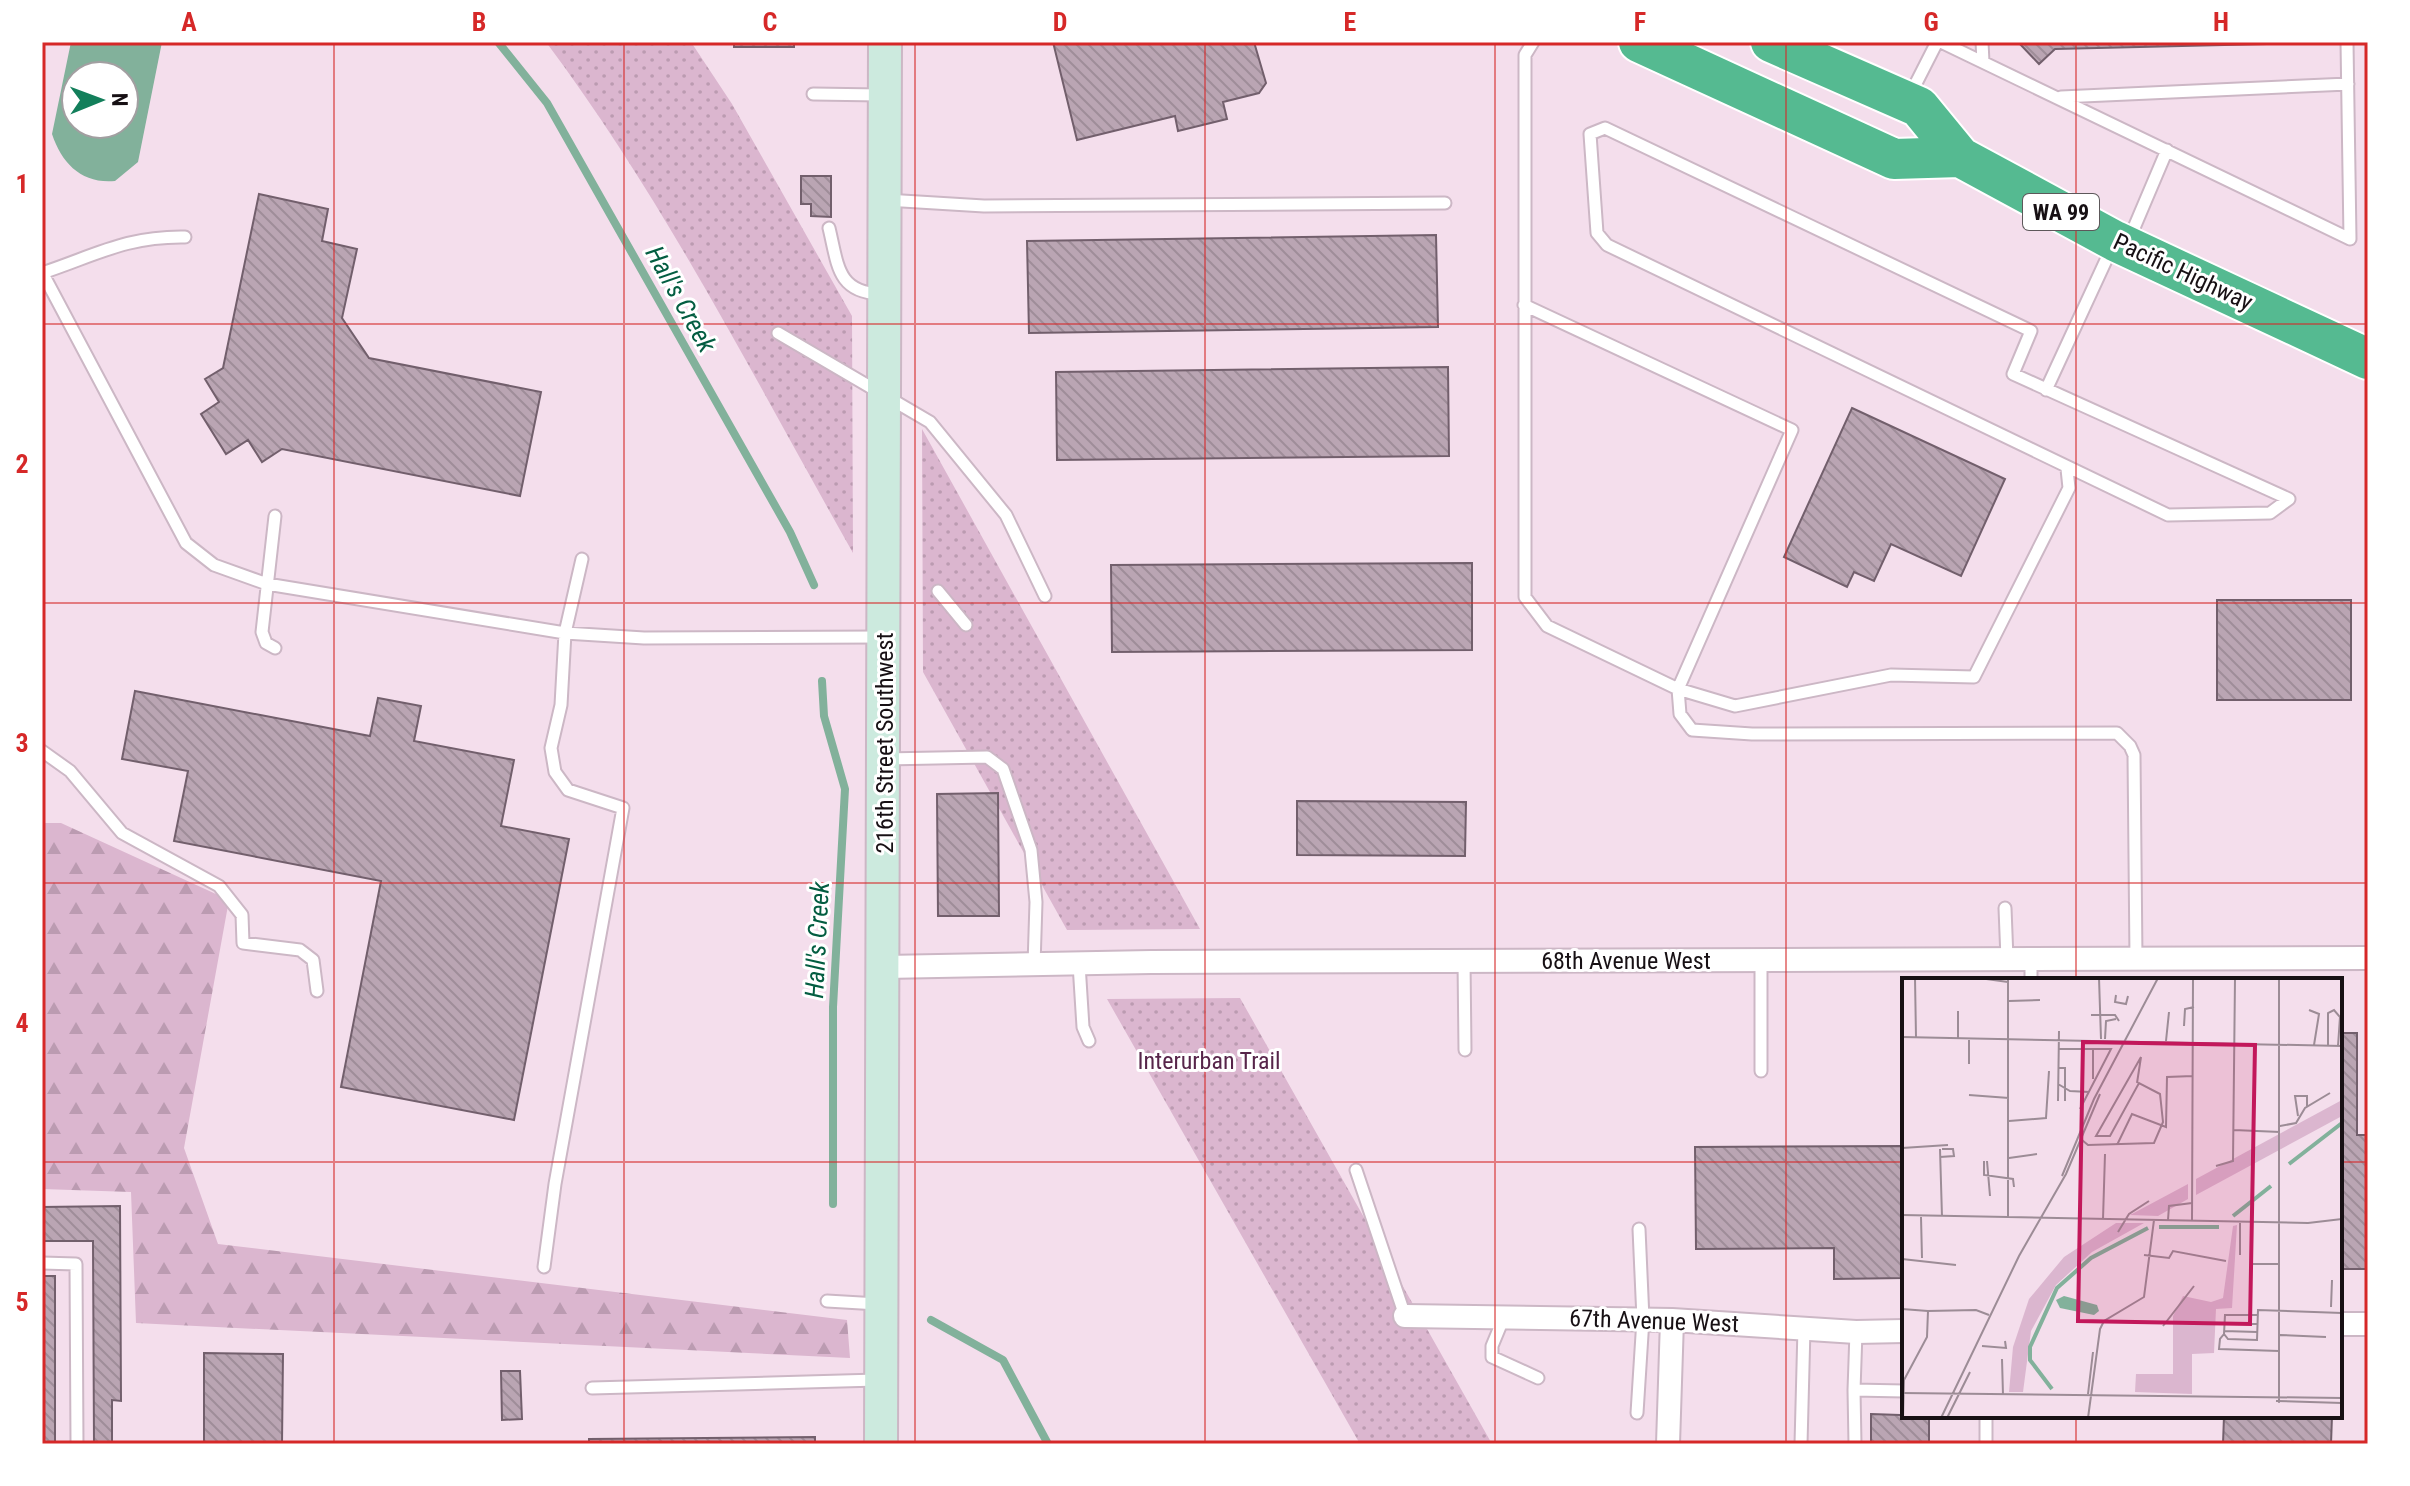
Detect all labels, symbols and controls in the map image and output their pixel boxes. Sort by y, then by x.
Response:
text: A [181,7,197,37]
text: B [472,7,486,37]
text: C [763,7,778,37]
text: D [1053,7,1067,37]
text: E [1344,7,1357,37]
text: F [1634,7,1646,37]
text: G [1923,7,1939,37]
text: H [2213,7,2229,37]
north arrow [60,60,140,140]
text: N [107,93,132,107]
text: 1 [15,169,29,199]
road number: WA 99 [2023,194,2099,230]
street label: Pacific Highway [2109,228,2257,316]
water label: Hall's Creek [640,241,723,358]
text: 2 [15,449,29,479]
street label: 216th Street Southwest [871,632,899,854]
text: 3 [15,728,29,758]
water label: Hall's Creek [799,880,835,999]
street label: 68th Avenue West [1541,947,1711,975]
inset map [1902,978,2342,1418]
text: 4 [15,1008,29,1038]
park label: Interurban Trail [1137,1047,1281,1075]
text: 5 [15,1287,29,1317]
street label: 67th Avenue West [1569,1304,1739,1338]

